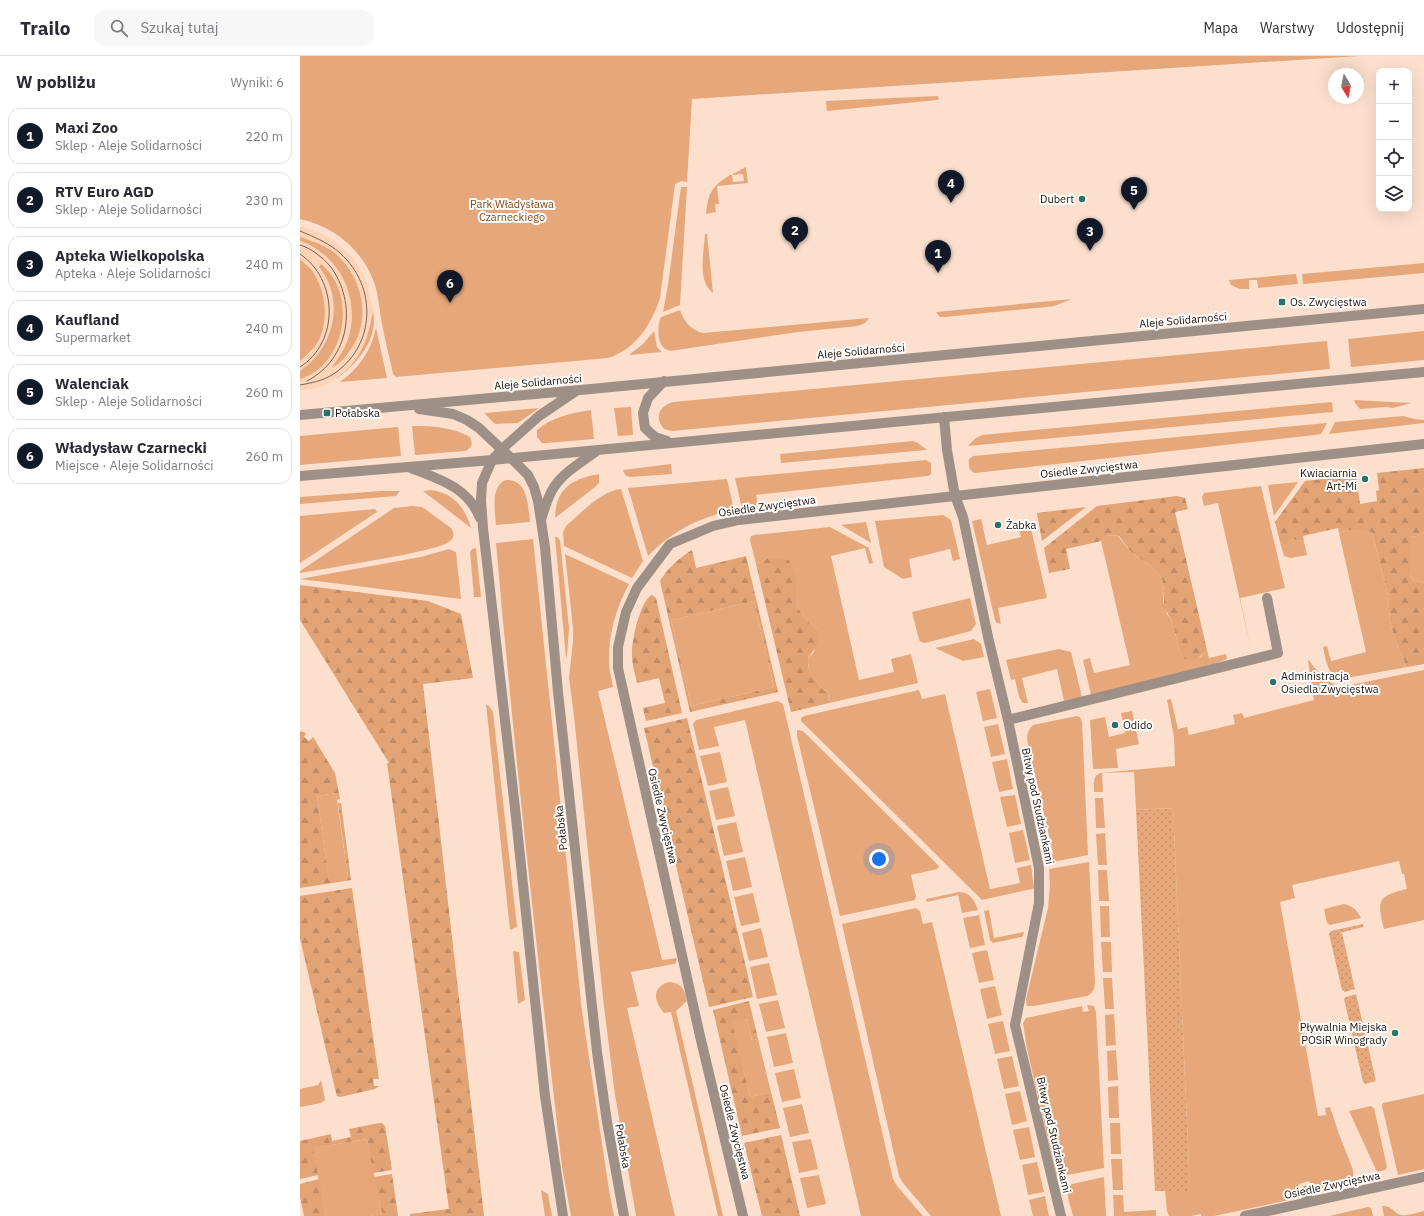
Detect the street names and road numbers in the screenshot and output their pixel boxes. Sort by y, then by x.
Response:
street label: Aleje Solidarności [1139,309,1227,331]
street label: Aleje Solidarności [817,340,905,362]
street label: Aleje Solidarności [494,371,582,393]
street label: Osiedle Zwycięstwa [1040,457,1139,481]
street label: Osiedle Zwycięstwa [718,492,817,520]
street label: Bitwy pod Studziankami [1019,747,1057,865]
street label: Osiedle Zwycięstwa [645,767,681,865]
street label: Połabska [552,805,570,851]
street label: Bitwy pod Studziankami [1034,1076,1074,1194]
street label: Osiedle Zwycięstwa [716,1083,754,1181]
street label: Połabska [612,1123,634,1169]
street label: Osiedle Zwycięstwa [1283,1168,1381,1202]

